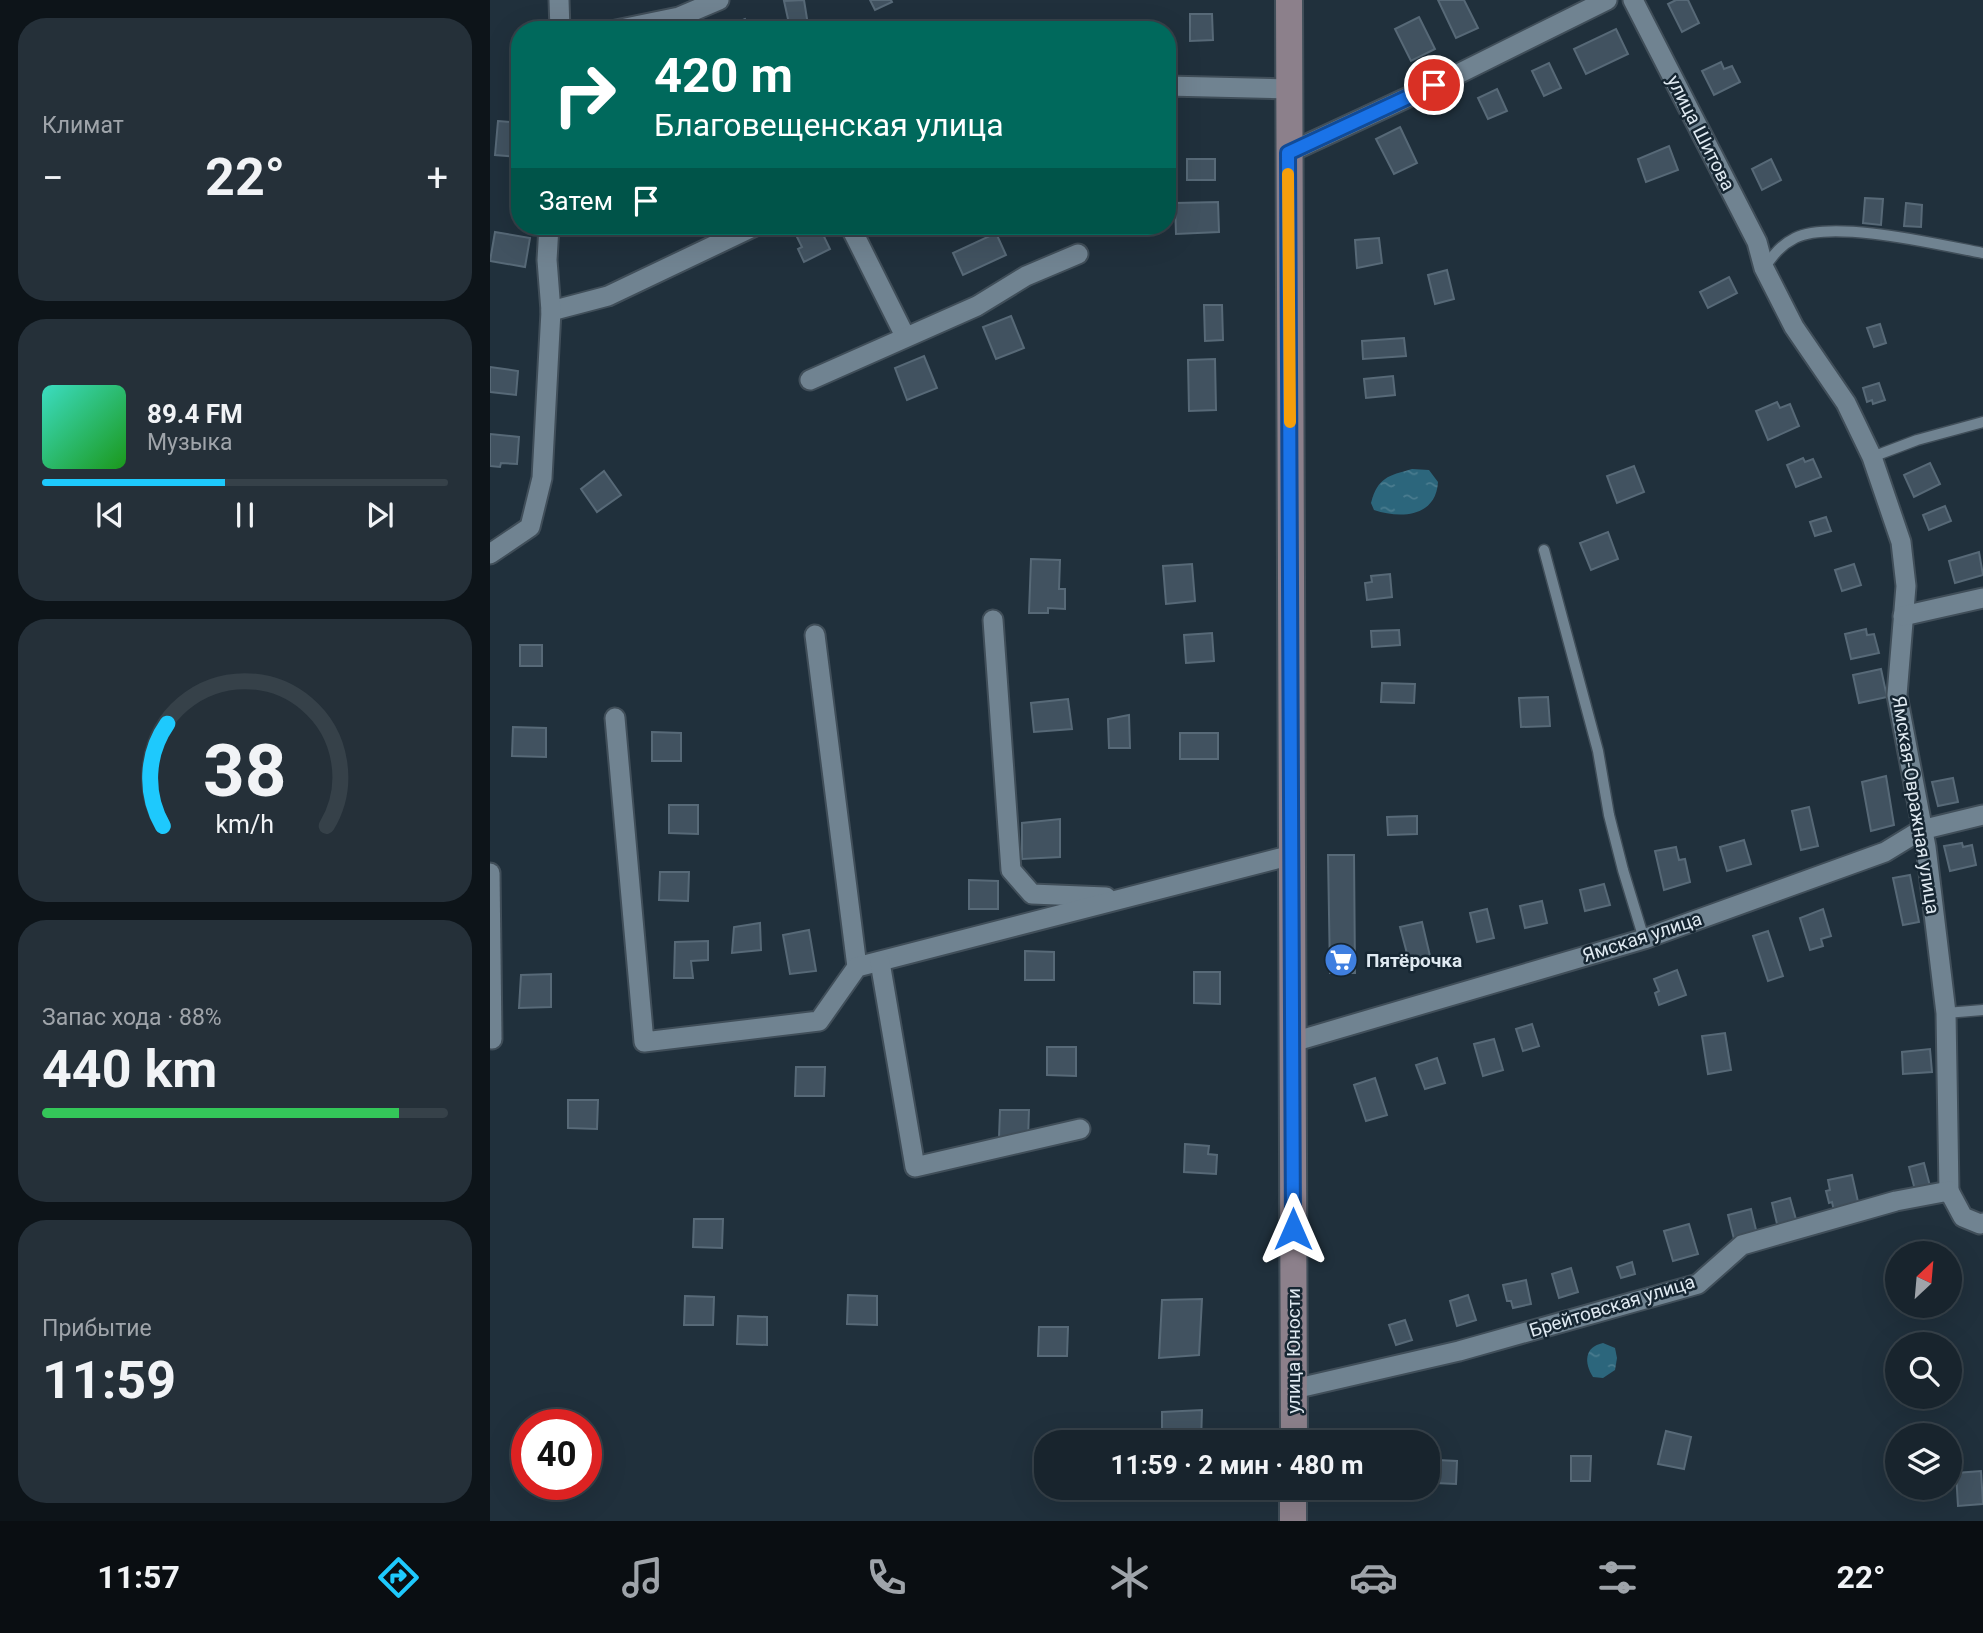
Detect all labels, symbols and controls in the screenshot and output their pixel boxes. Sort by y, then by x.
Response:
text: 420 m [654,47,793,104]
icon: right [539,49,630,140]
pin [1404,55,1464,115]
icon: arrive [1415,66,1453,104]
street label: улица Шитова [1662,71,1740,195]
text: Благовещенская улица [654,106,1004,144]
text: Климат [42,112,124,139]
text: 22° [205,147,285,208]
text: − [42,156,64,200]
text: + [426,156,448,200]
icon: arrive [627,182,665,220]
text: Затем [539,186,613,216]
text: 89.4 FM [147,399,243,429]
text: Музыка [147,429,232,456]
icon: previous [91,496,129,534]
icon: pause [226,496,264,534]
icon: next [361,496,399,534]
street label: Ямская-Овражная улица [1887,694,1945,916]
text: 38 [203,729,287,815]
text: km/h [216,810,274,839]
street label: Ямская улица [1579,907,1705,967]
supermarket icon: Пятёрочка [1322,941,1360,979]
place label: Пятёрочка [1366,949,1462,972]
text: Запас хода · 88% [42,1004,222,1031]
text: 440 km [42,1039,217,1100]
position arrow [1256,1192,1330,1266]
north arrow [1885,1241,1962,1318]
map controls [1885,1241,1962,1500]
street label: Брейтовская улица [1526,1270,1698,1342]
street label: улица Юности [1282,1288,1305,1414]
text: Прибытие [42,1315,152,1342]
button: search [1885,1332,1962,1409]
text: 11:59 [42,1350,176,1411]
speed limit sign: 40 [511,1409,602,1500]
button: layers [1885,1423,1962,1500]
text: 11:59 · 2 мин · 480 m [1111,1450,1363,1480]
icon: directions [374,1553,423,1602]
icon: music [618,1553,667,1602]
icon: phone [862,1553,911,1602]
icon: climate [1105,1553,1154,1602]
icon: car [1349,1553,1398,1602]
icon: filters [1593,1553,1642,1602]
text: 11:57 [97,1558,180,1596]
text: 22° [1836,1558,1886,1596]

